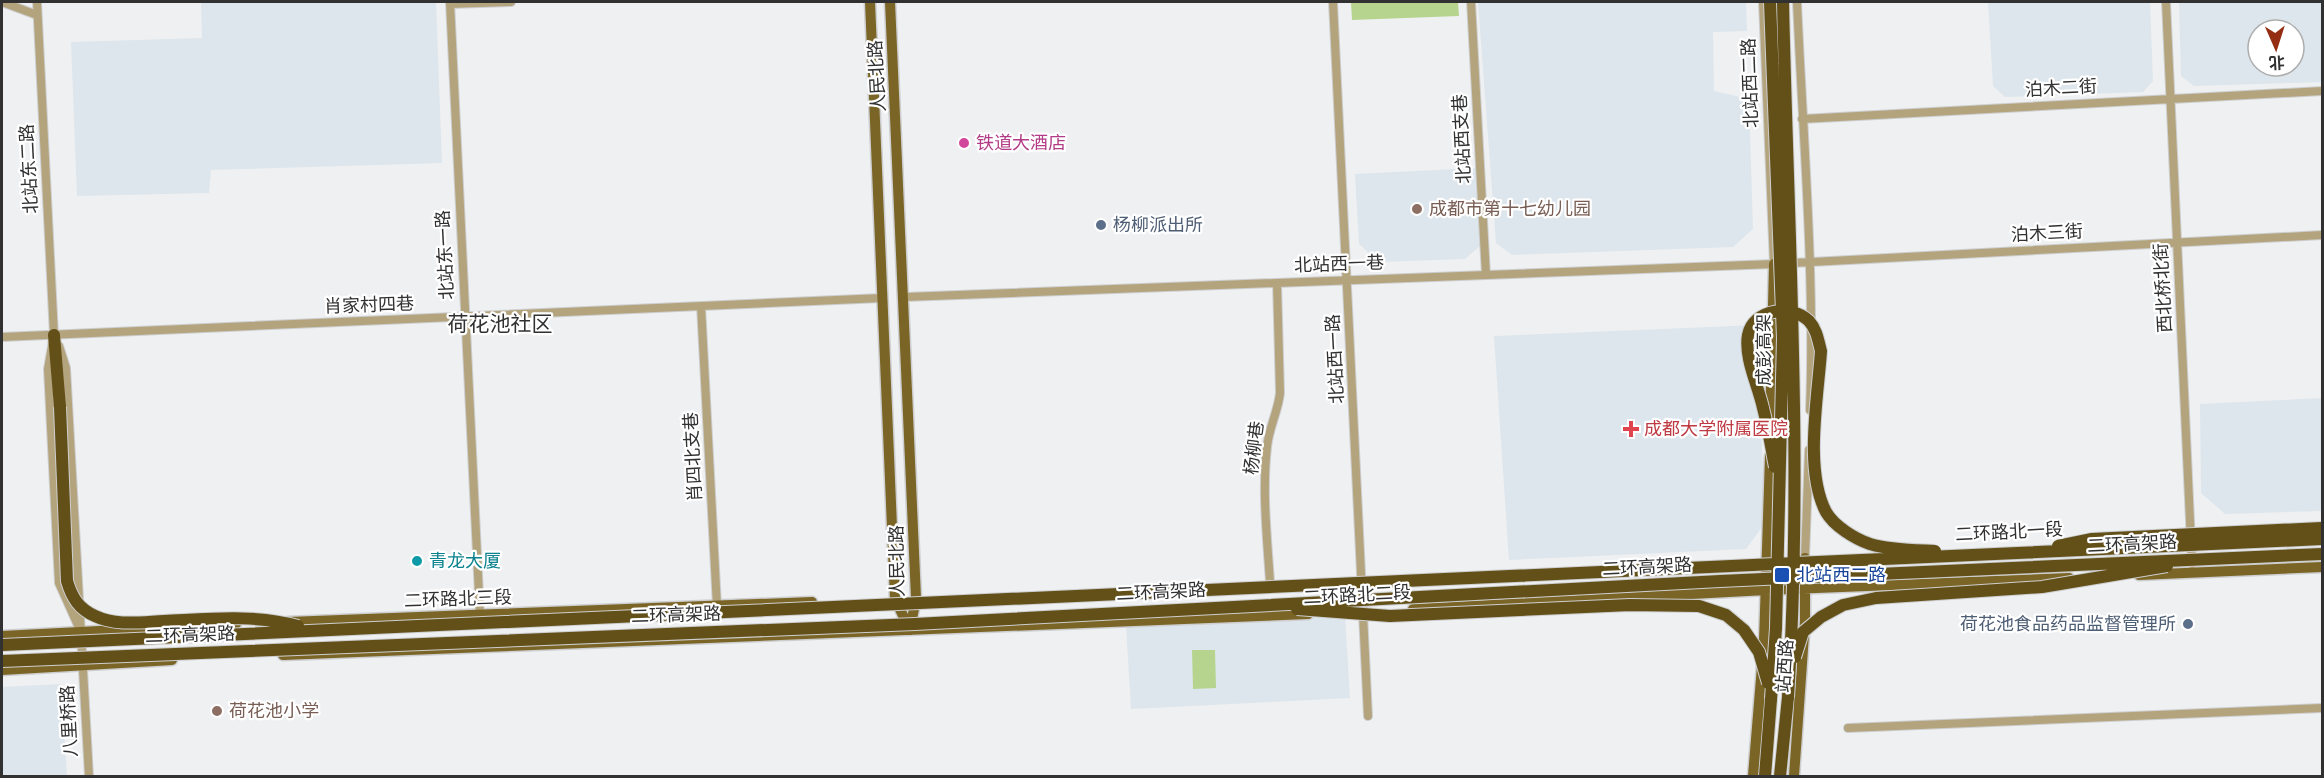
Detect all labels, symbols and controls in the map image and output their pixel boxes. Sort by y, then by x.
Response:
north arrow [2246,18,2306,78]
street label: 北站西二路 [1737,38,1763,128]
street label: 人民北路 [864,39,890,113]
text: 北 [2268,53,2285,72]
street label: 泊木二街 [2024,75,2098,101]
street label: 北站西支巷 [1449,93,1475,185]
street label: 北站东二路 [16,123,42,215]
place label: 铁道大酒店 [976,132,1066,154]
marker: 铁道大酒店 [957,136,971,150]
place label: 成都市第十七幼儿园 [1429,198,1591,220]
marker: 成都市第十七幼儿园 [1410,202,1424,216]
street label: 北站东一路 [432,209,458,301]
place label: 杨柳派出所 [1113,214,1203,236]
marker: 杨柳派出所 [1094,218,1108,232]
street label: 泊木三街 [2010,220,2084,246]
street label: 西北桥北街 [2150,242,2176,334]
street label: 北站西一巷 [1294,251,1384,277]
street label: 肖家村四巷 [324,292,414,318]
district label: 荷花池社区 [448,311,553,336]
street label: 北站西一路 [1322,313,1348,405]
street label: 成彭高架 [1753,314,1775,386]
street label: 肖四北支巷 [680,411,706,503]
place label: 成都大学附属医院 [1644,418,1788,440]
street label: 杨柳巷 [1240,420,1268,476]
marker: 成都大学附属医院 [1622,420,1640,438]
street label: 二环路北一段 [1954,518,2064,546]
street label: 人民北路 [885,525,909,597]
street label: 二环高架路 [2086,531,2178,557]
place label: 青龙大厦 [429,550,501,572]
marker: 青龙大厦 [410,554,424,568]
street label: 二环高架路 [1601,554,1693,580]
place label: 北站西二路 [1796,564,1886,586]
marker: 北站西二路 [1773,566,1791,584]
street label: 二环高架路 [1115,579,1207,605]
street label: 二环路北二段 [1302,581,1412,609]
street label: 二环路北三段 [404,586,512,612]
street label: 二环高架路 [631,602,721,628]
place label: 荷花池食品药品监督管理所 [1960,613,2176,635]
marker: 荷花池食品药品监督管理所 [2181,617,2195,631]
street label: 二环高架路 [145,622,235,648]
street label: 站西路 [1772,638,1798,694]
street label: 八里桥路 [56,684,82,758]
place label: 荷花池小学 [229,700,319,722]
marker: 荷花池小学 [210,704,224,718]

